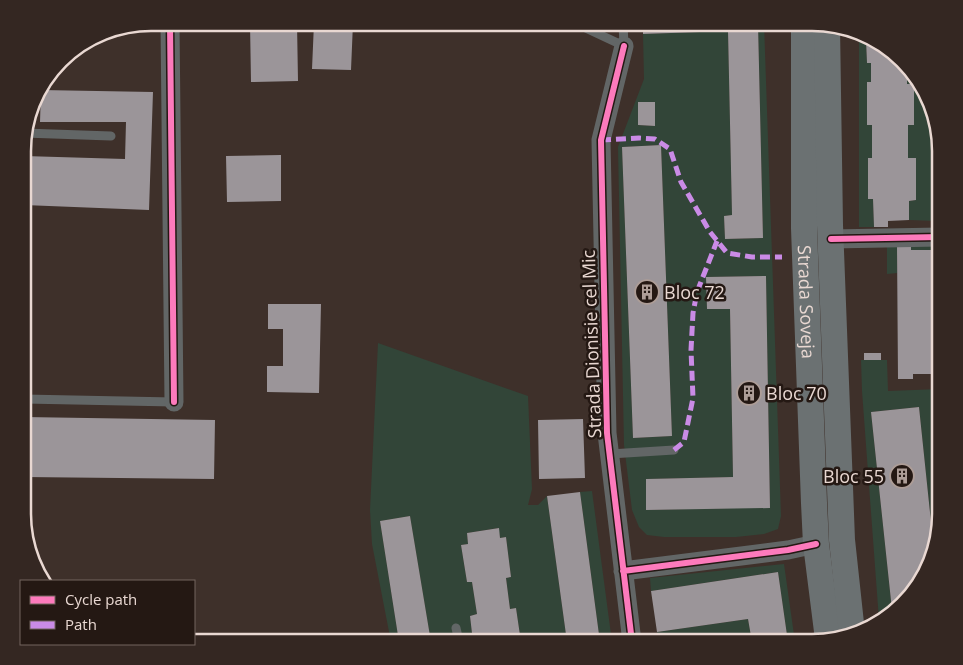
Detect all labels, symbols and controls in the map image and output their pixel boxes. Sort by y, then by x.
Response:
street label: Strada Soveja [793,245,821,359]
street label: Strada Dionisie cel Mic [576,249,606,439]
building icon: Bloc 72 [634,279,660,305]
place label: Bloc 72 [664,280,725,304]
building icon: Bloc 70 [736,380,762,406]
place label: Bloc 70 [766,381,827,405]
building icon: Bloc 55 [889,463,915,489]
place label: Bloc 55 [823,464,884,488]
legend [20,580,195,645]
text: Cycle path [65,589,137,609]
text: Path [65,614,97,634]

